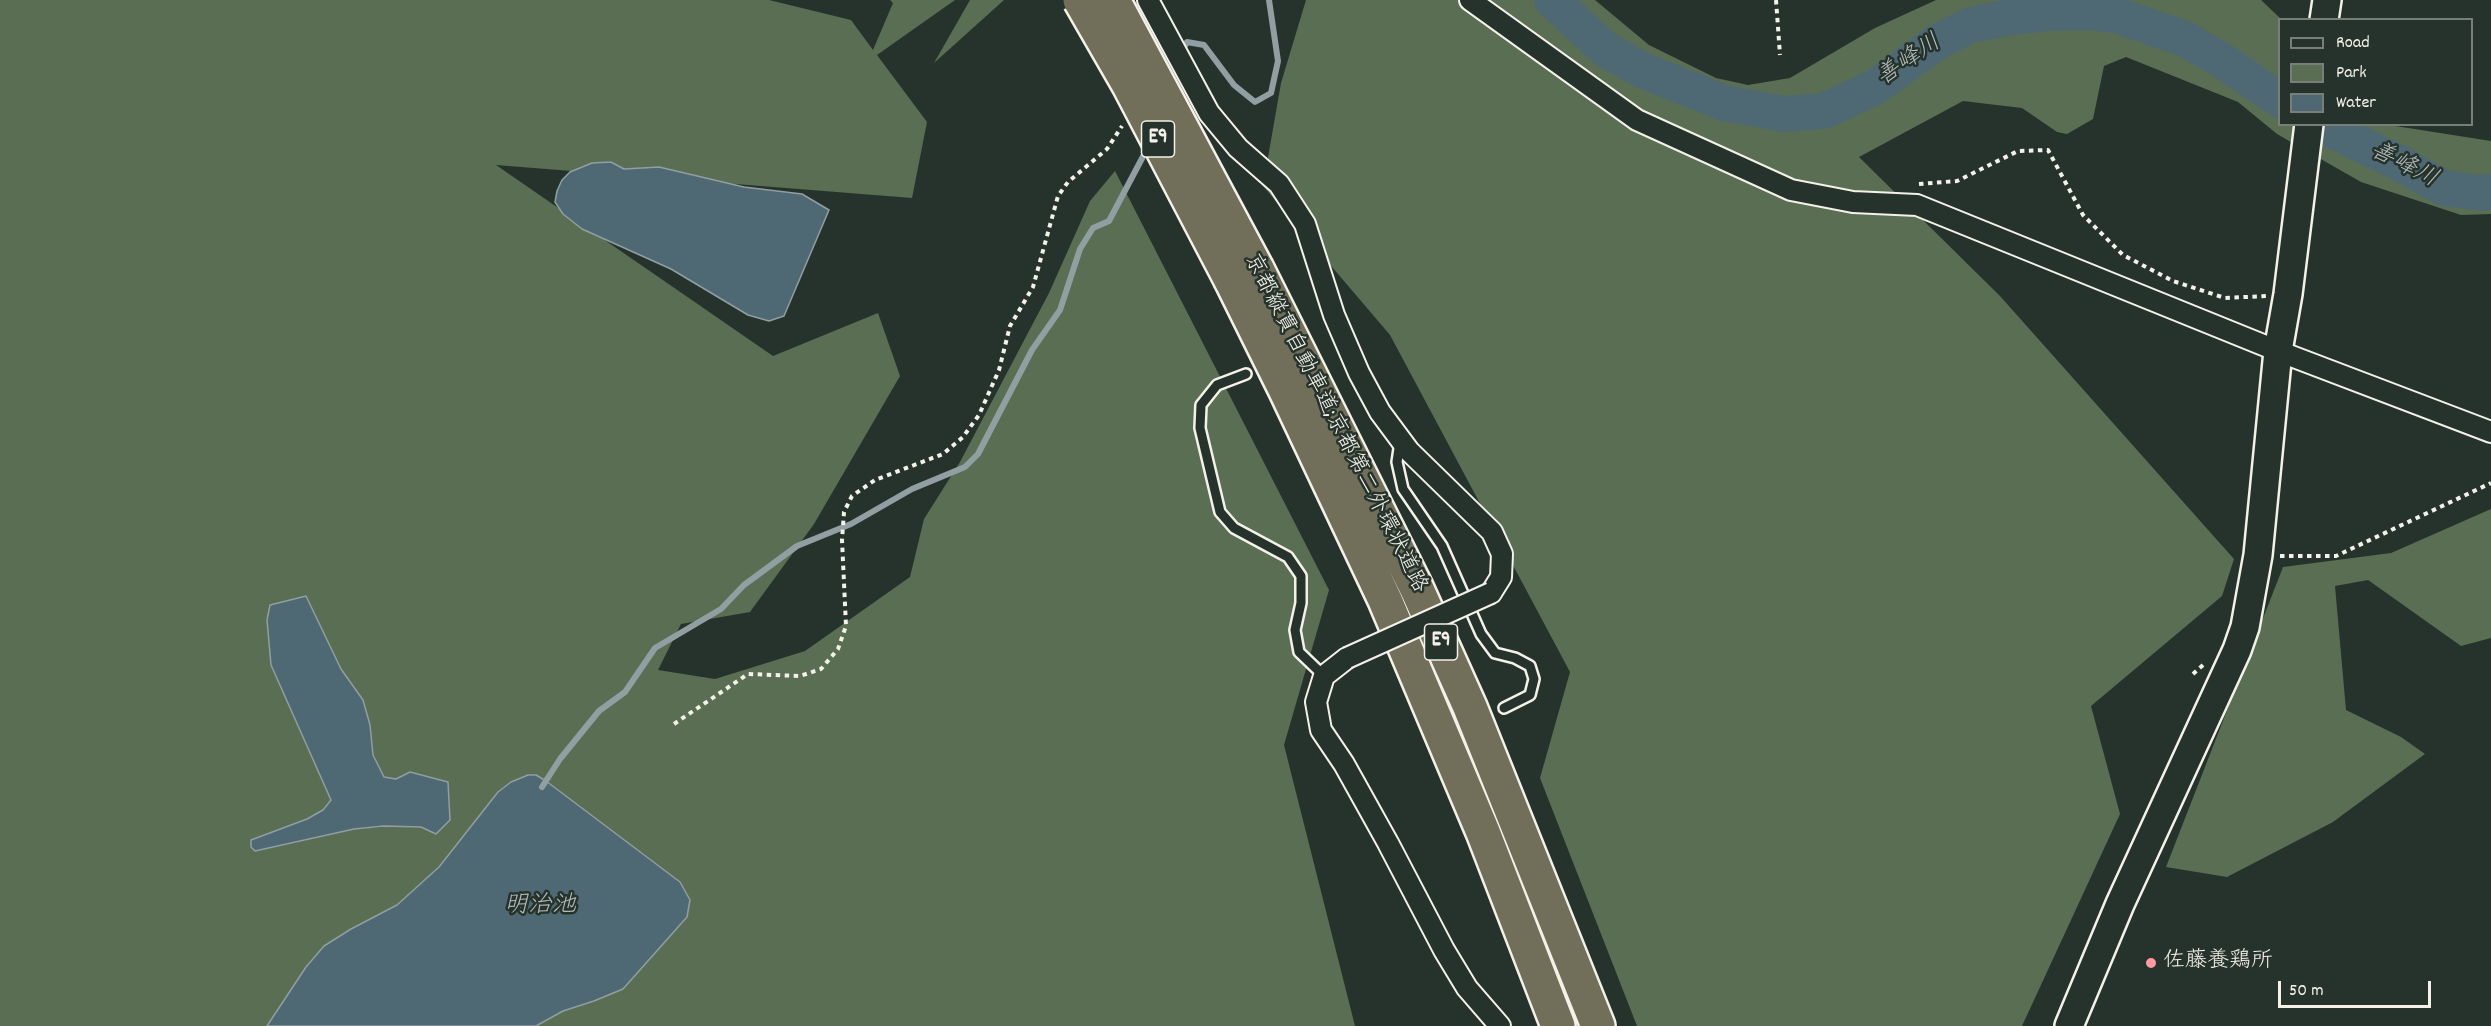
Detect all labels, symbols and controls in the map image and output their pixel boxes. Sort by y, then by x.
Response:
legend [2278,18,2473,126]
water label: 善峰川 [1872,30,1948,94]
text: Road [2336,31,2370,56]
text: Park [2336,61,2367,86]
text: Water [2336,91,2376,116]
road number: E9 [1142,121,1174,157]
water label: 善峰川 [2364,138,2442,196]
street label: 京都縦貫自動車道;京都第二外環状道路 [1237,250,1431,598]
road number: E9 [1424,624,1458,660]
water label: 明治池 [504,894,576,922]
place label: 佐藤養鶏所 [2163,950,2273,976]
marker: 佐藤養鶏所 [2144,956,2158,970]
scale bar [2281,969,2434,1007]
text: 50 m [2289,979,2324,1004]

